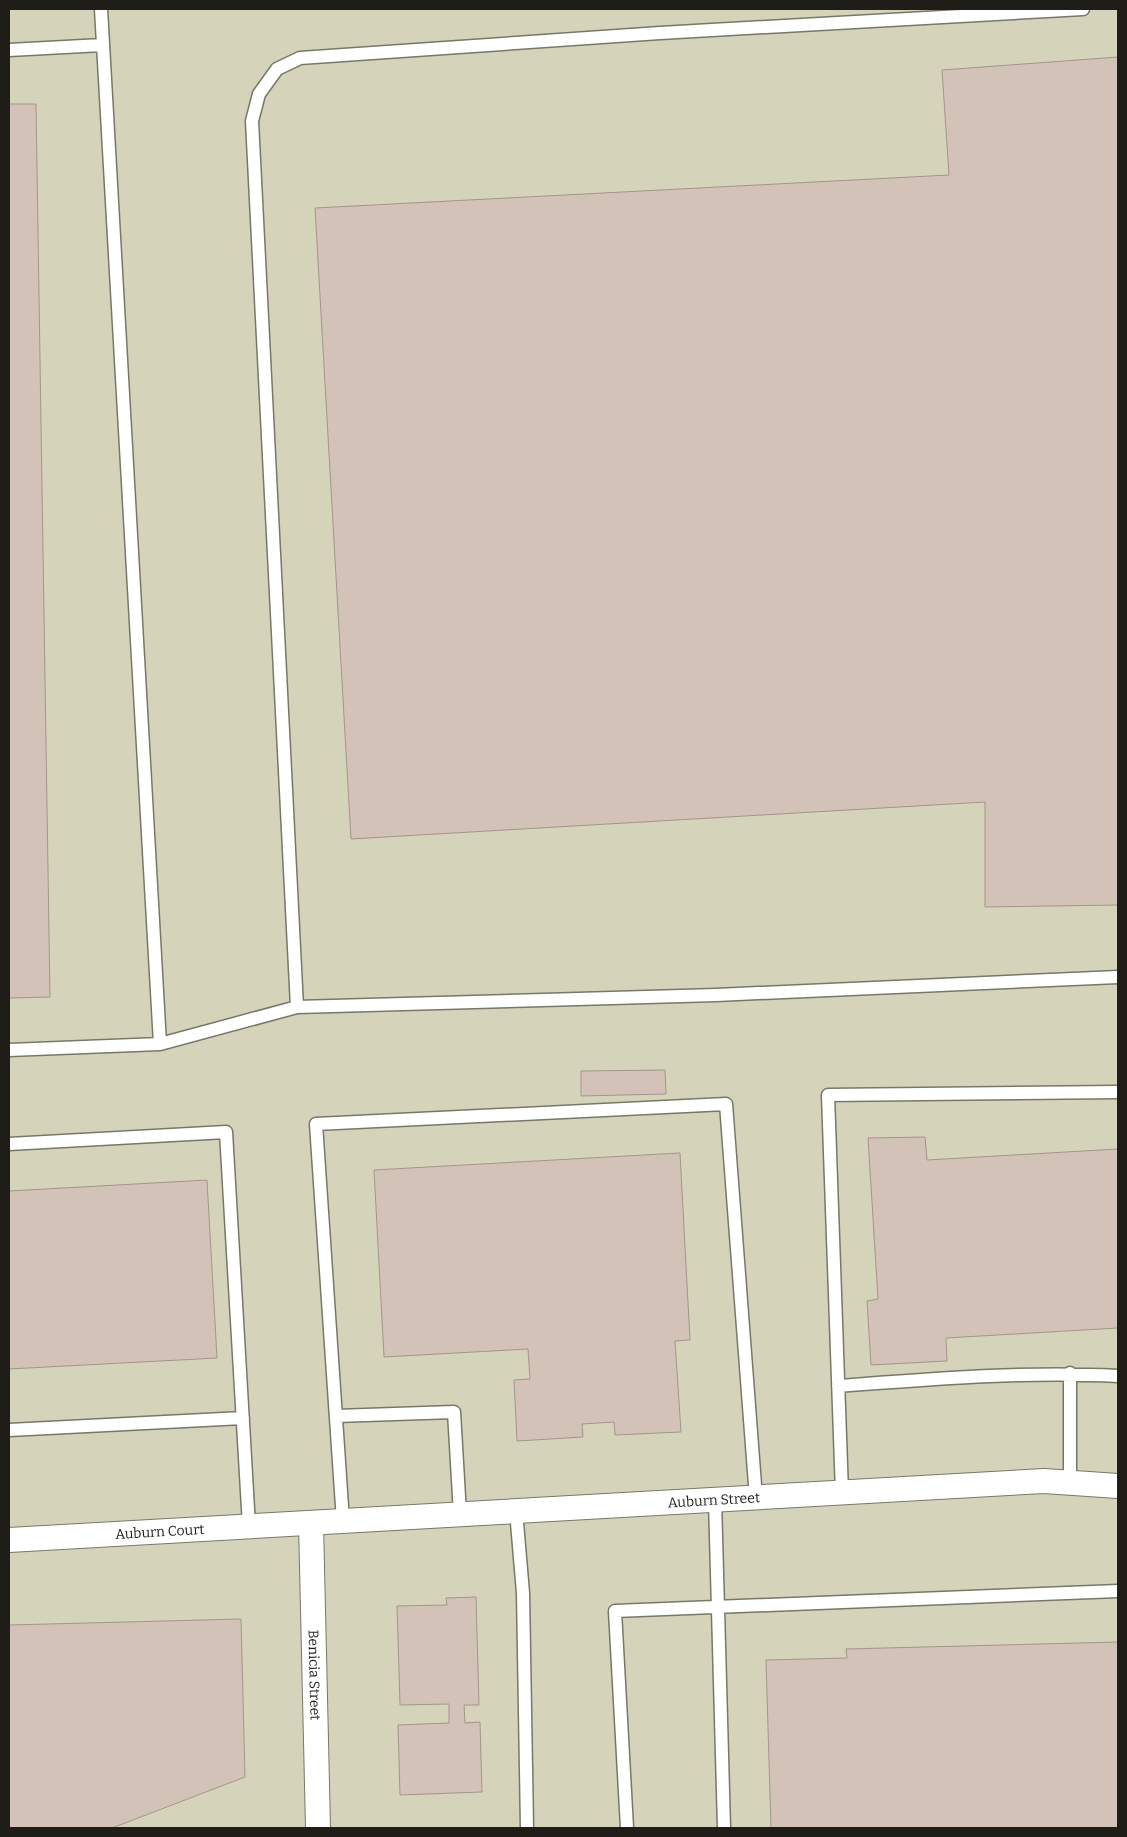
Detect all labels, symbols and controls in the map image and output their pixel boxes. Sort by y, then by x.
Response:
street label: Auburn Street [667,1489,760,1511]
street label: Auburn Court [115,1520,205,1542]
street label: Benicia Street [305,1629,324,1720]

